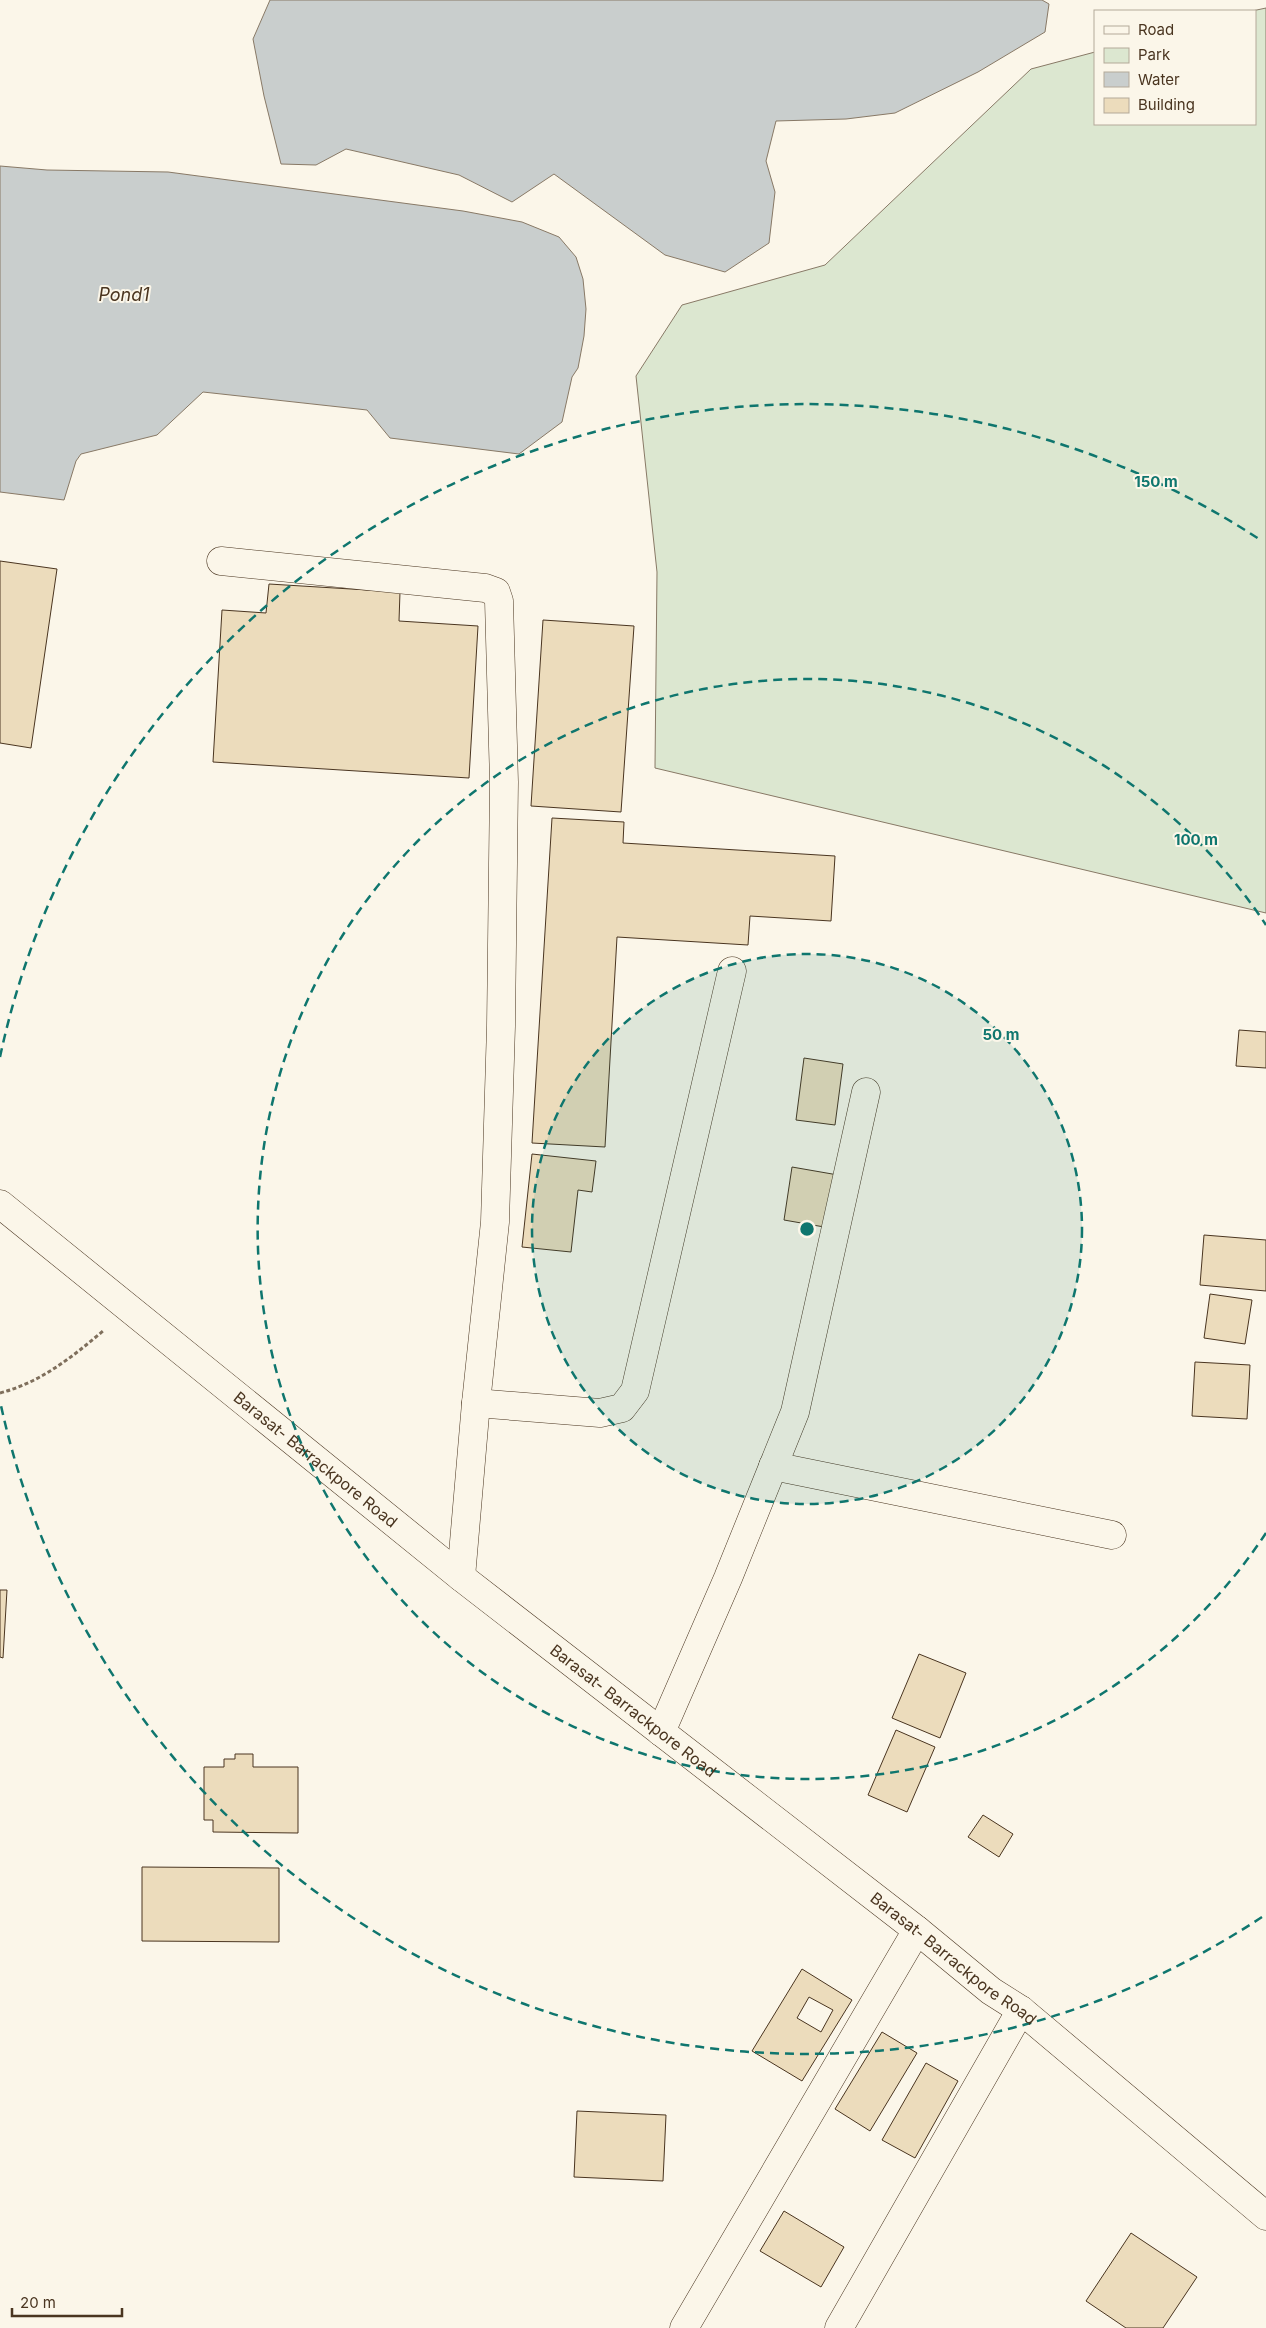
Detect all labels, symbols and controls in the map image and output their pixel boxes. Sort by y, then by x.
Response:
legend [1094,10,1256,125]
text: Road [1138,20,1174,39]
text: Park [1138,45,1171,64]
text: Water [1138,70,1180,89]
text: Building [1138,95,1195,114]
water label: Pond1 [98,284,150,305]
text: 150 m [1134,472,1178,491]
text: 100 m [1174,830,1218,849]
text: 50 m [983,1025,1019,1044]
centre of rings [798,1220,816,1238]
street label: Barasat- Barrackpore Road [230,1387,402,1532]
street label: Barasat- Barrackpore Road [546,1640,721,1781]
street label: Barasat- Barrackpore Road [866,1888,1041,2029]
scale bar [12,2286,122,2318]
text: 20 m [20,2293,56,2312]

